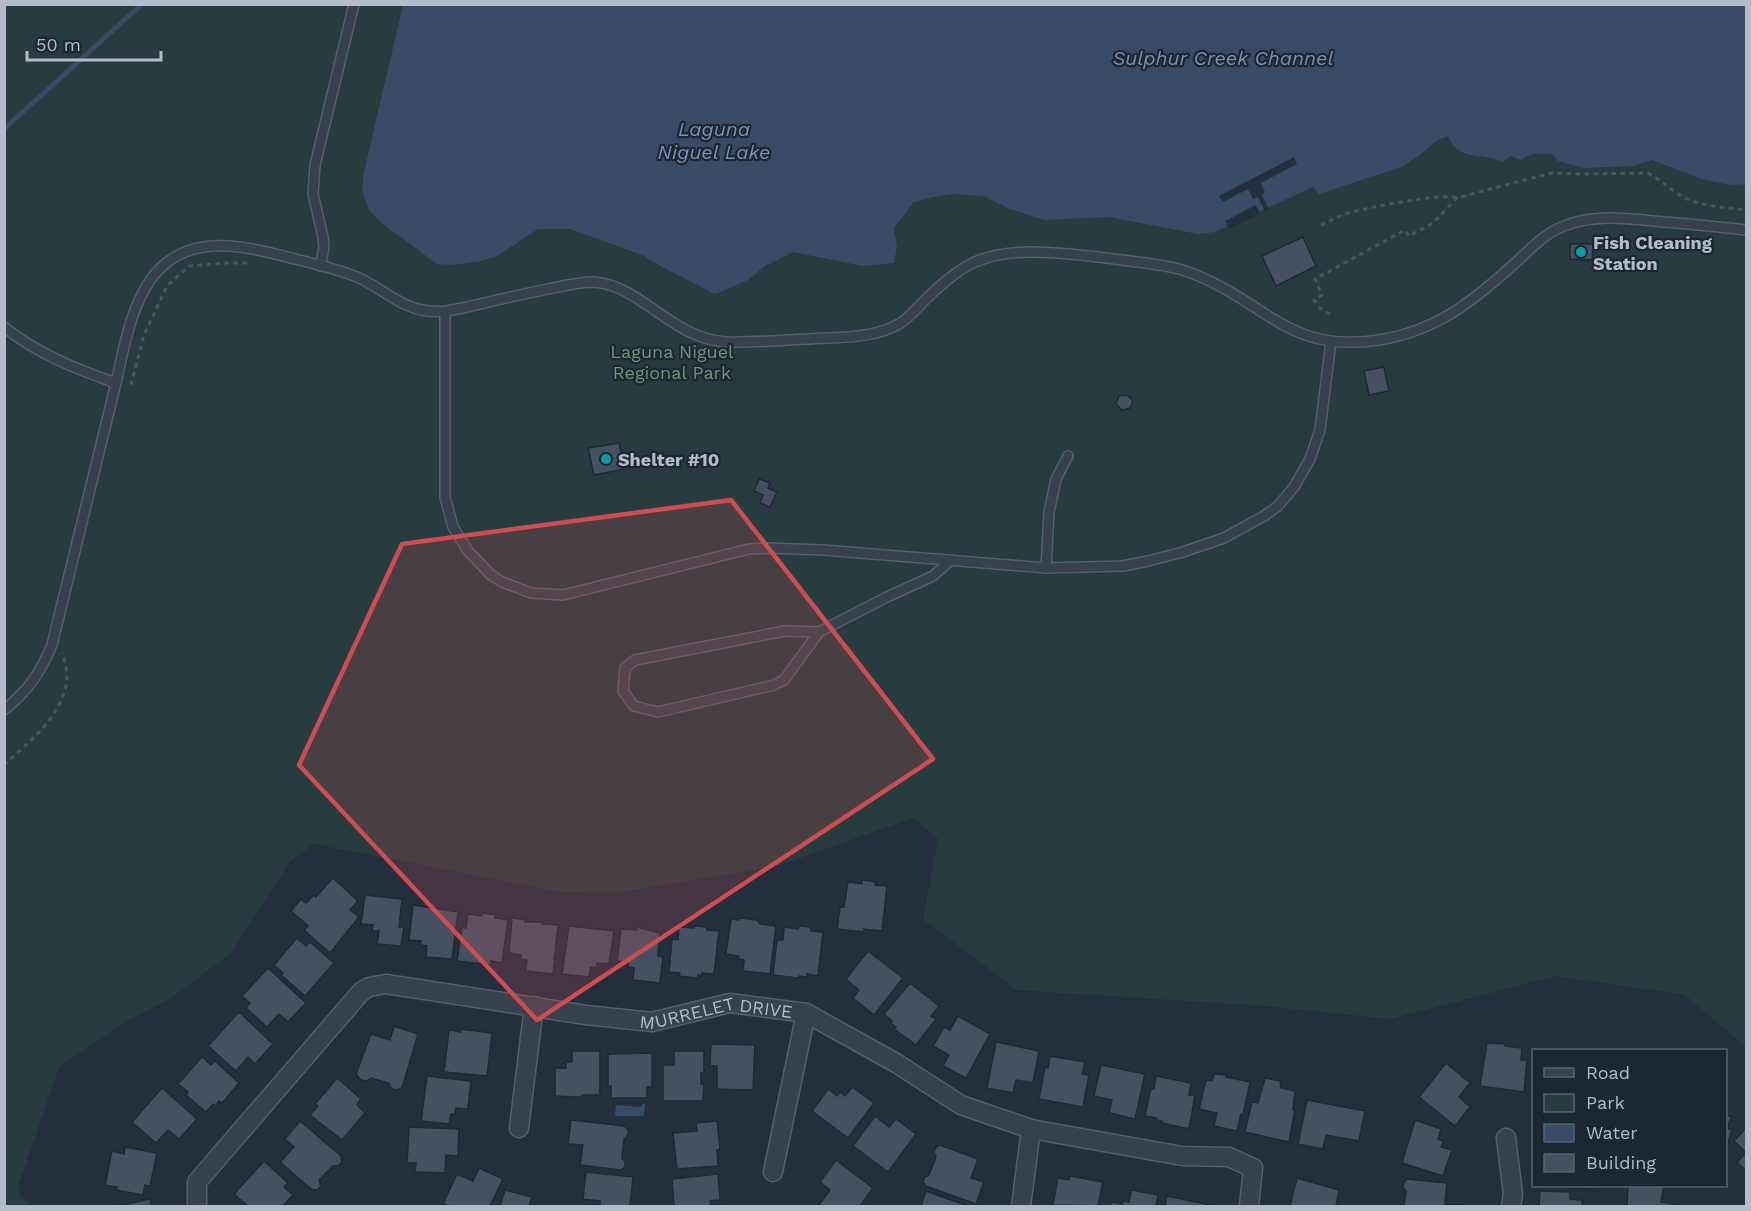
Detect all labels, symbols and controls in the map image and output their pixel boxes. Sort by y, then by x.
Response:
scale bar [27,24,160,62]
text: 50 m [36,34,81,55]
water label: Sulphur Creek Channel [1113,46,1333,70]
water label: Laguna Niguel Lake [658,117,770,164]
place label: Fish Cleaning Station [1593,232,1713,274]
marker: Fish Cleaning Station [1574,245,1588,259]
park label: Laguna Niguel Regional Park [610,341,734,383]
place label: Shelter #10 [618,449,719,470]
marker: Shelter #10 [599,452,613,466]
street label: MURRELET DRIVE [639,992,794,1033]
legend [1532,1049,1727,1187]
text: Road [1586,1062,1630,1083]
text: Park [1586,1092,1625,1113]
text: Water [1586,1122,1638,1143]
text: Building [1586,1152,1656,1173]

